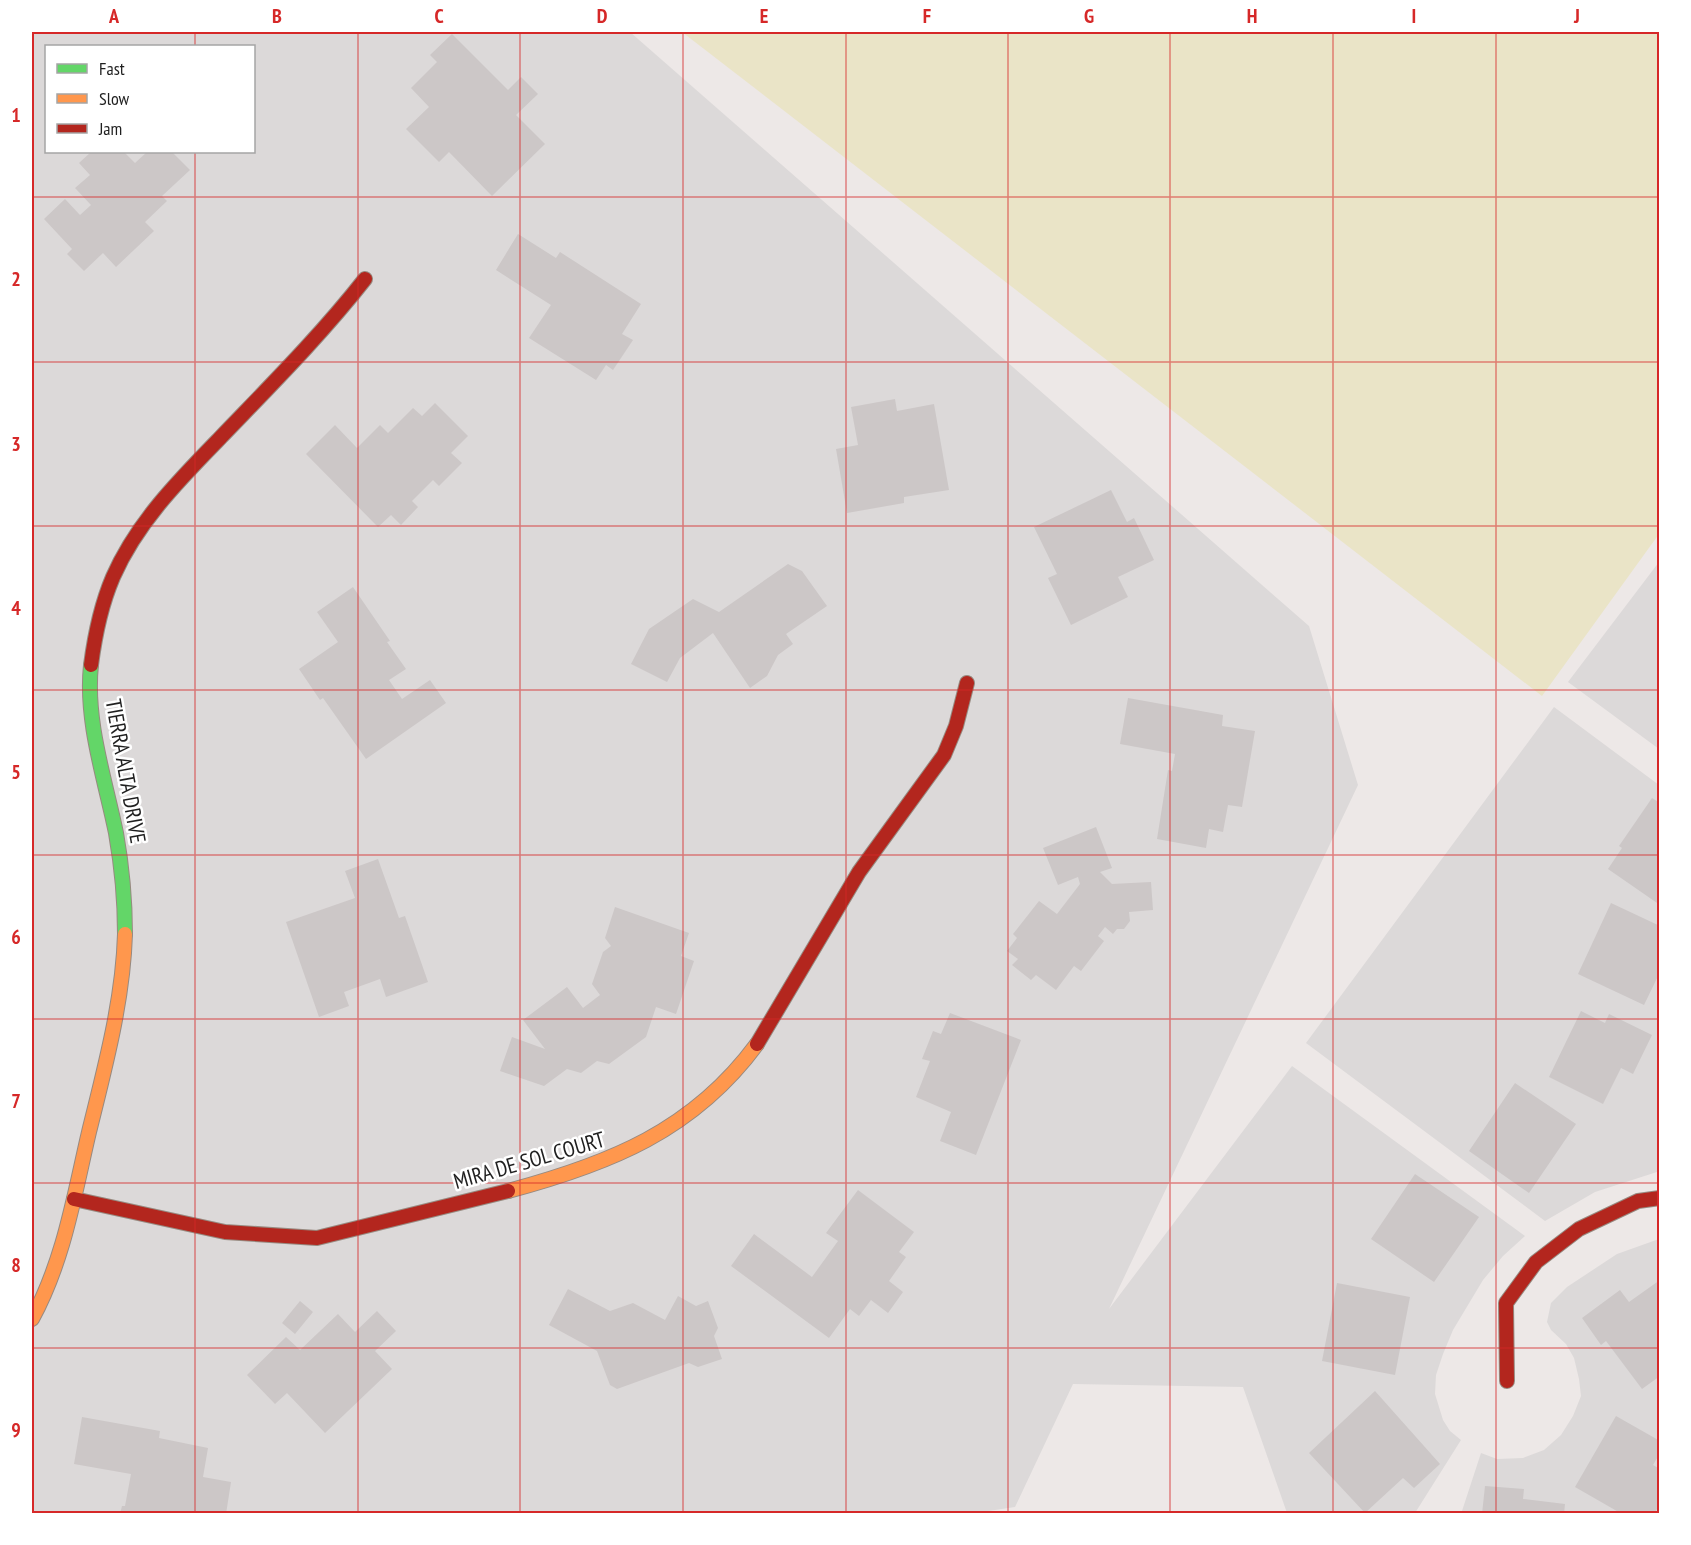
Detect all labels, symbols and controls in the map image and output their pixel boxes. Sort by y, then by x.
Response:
text: A [108,3,120,29]
text: B [272,3,282,29]
text: C [434,3,444,29]
text: D [597,3,608,29]
text: E [760,3,768,29]
text: F [923,3,931,29]
text: G [1084,3,1094,29]
text: H [1247,3,1257,29]
text: I [1412,3,1416,29]
text: J [1573,3,1580,29]
legend [45,45,255,153]
text: Fast [99,57,125,80]
text: Slow [99,87,130,110]
text: 1 [11,102,21,128]
text: Jam [98,117,122,140]
text: 2 [11,266,21,292]
text: 3 [11,431,21,457]
text: 4 [11,595,21,621]
street label: TIERRA ALTA DRIVE [100,697,152,845]
text: 5 [11,759,21,785]
text: 6 [11,924,21,950]
text: 7 [11,1088,21,1114]
street label: MIRA DE SOL COURT [450,1125,608,1195]
text: 8 [11,1252,21,1278]
text: 9 [11,1417,21,1443]

